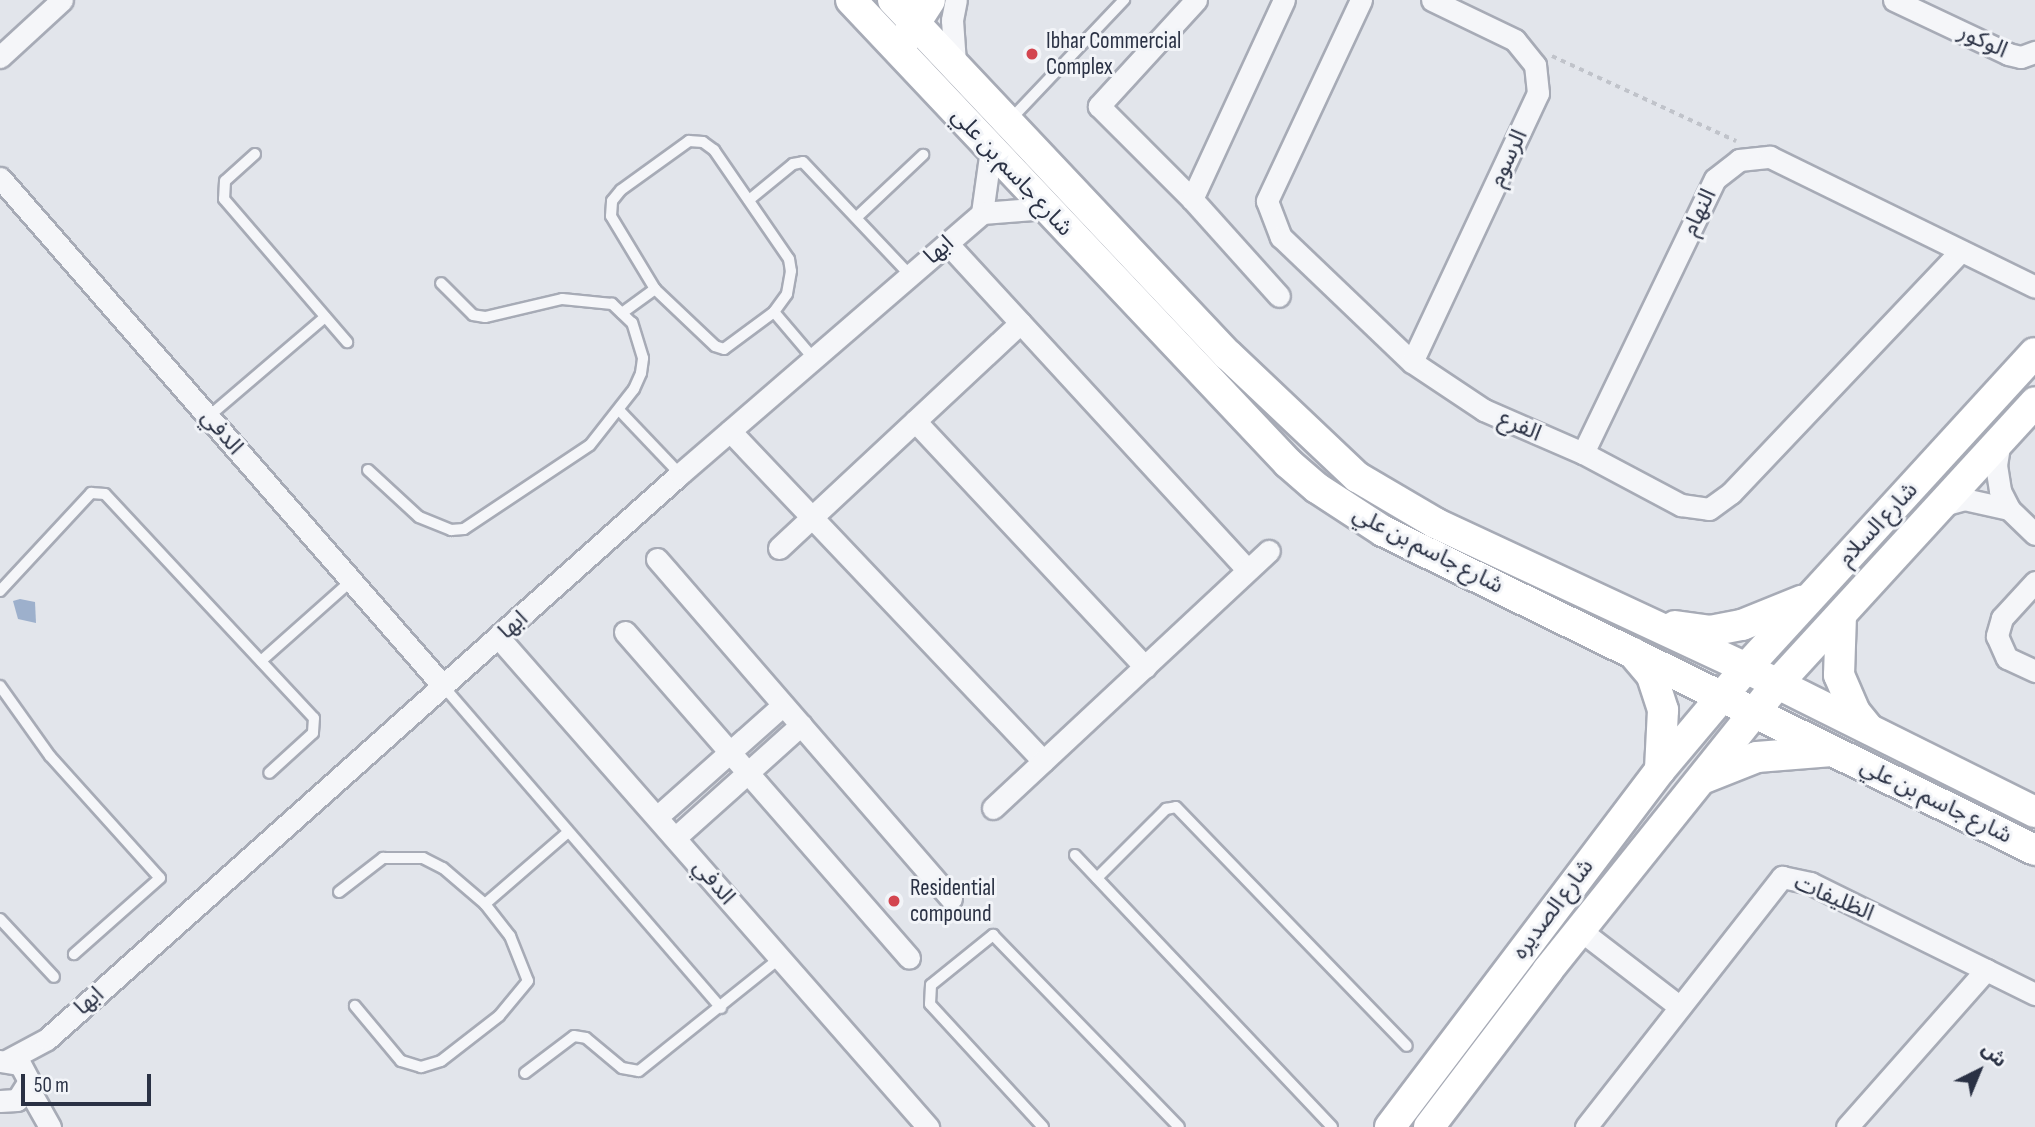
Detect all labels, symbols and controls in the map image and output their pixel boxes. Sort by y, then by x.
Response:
street label: الوكور [1954,18,2012,64]
place label: Ibhar Commercial Complex [1046,27,1181,81]
marker: Ibhar Commercial Complex [1024,46,1040,62]
street label: شارع جاسم بن علي [946,102,1078,242]
street label: الرسوم [1483,125,1533,191]
street label: النهام [1676,184,1722,240]
street label: ابها [919,230,959,270]
street label: الدفي [195,404,249,460]
street label: الفرع [1495,405,1545,447]
street label: شارع السلام [1832,476,1924,572]
street label: شارع جاسم بن علي [1348,500,1508,600]
street label: ابها [493,605,533,645]
street label: شارع جاسم بن علي [1856,752,2016,850]
street label: شارع الصديره [1506,853,1600,965]
street label: الدفي [687,854,741,910]
street label: الظليفات [1790,869,1878,927]
place label: Residential compound [910,874,995,928]
marker: Residential compound [884,891,904,911]
street label: ابها [69,981,109,1021]
north arrow [1944,1036,2014,1106]
text: ش [1976,1038,2011,1073]
scale bar [24,1060,154,1104]
text: 50 m [34,1073,69,1098]

